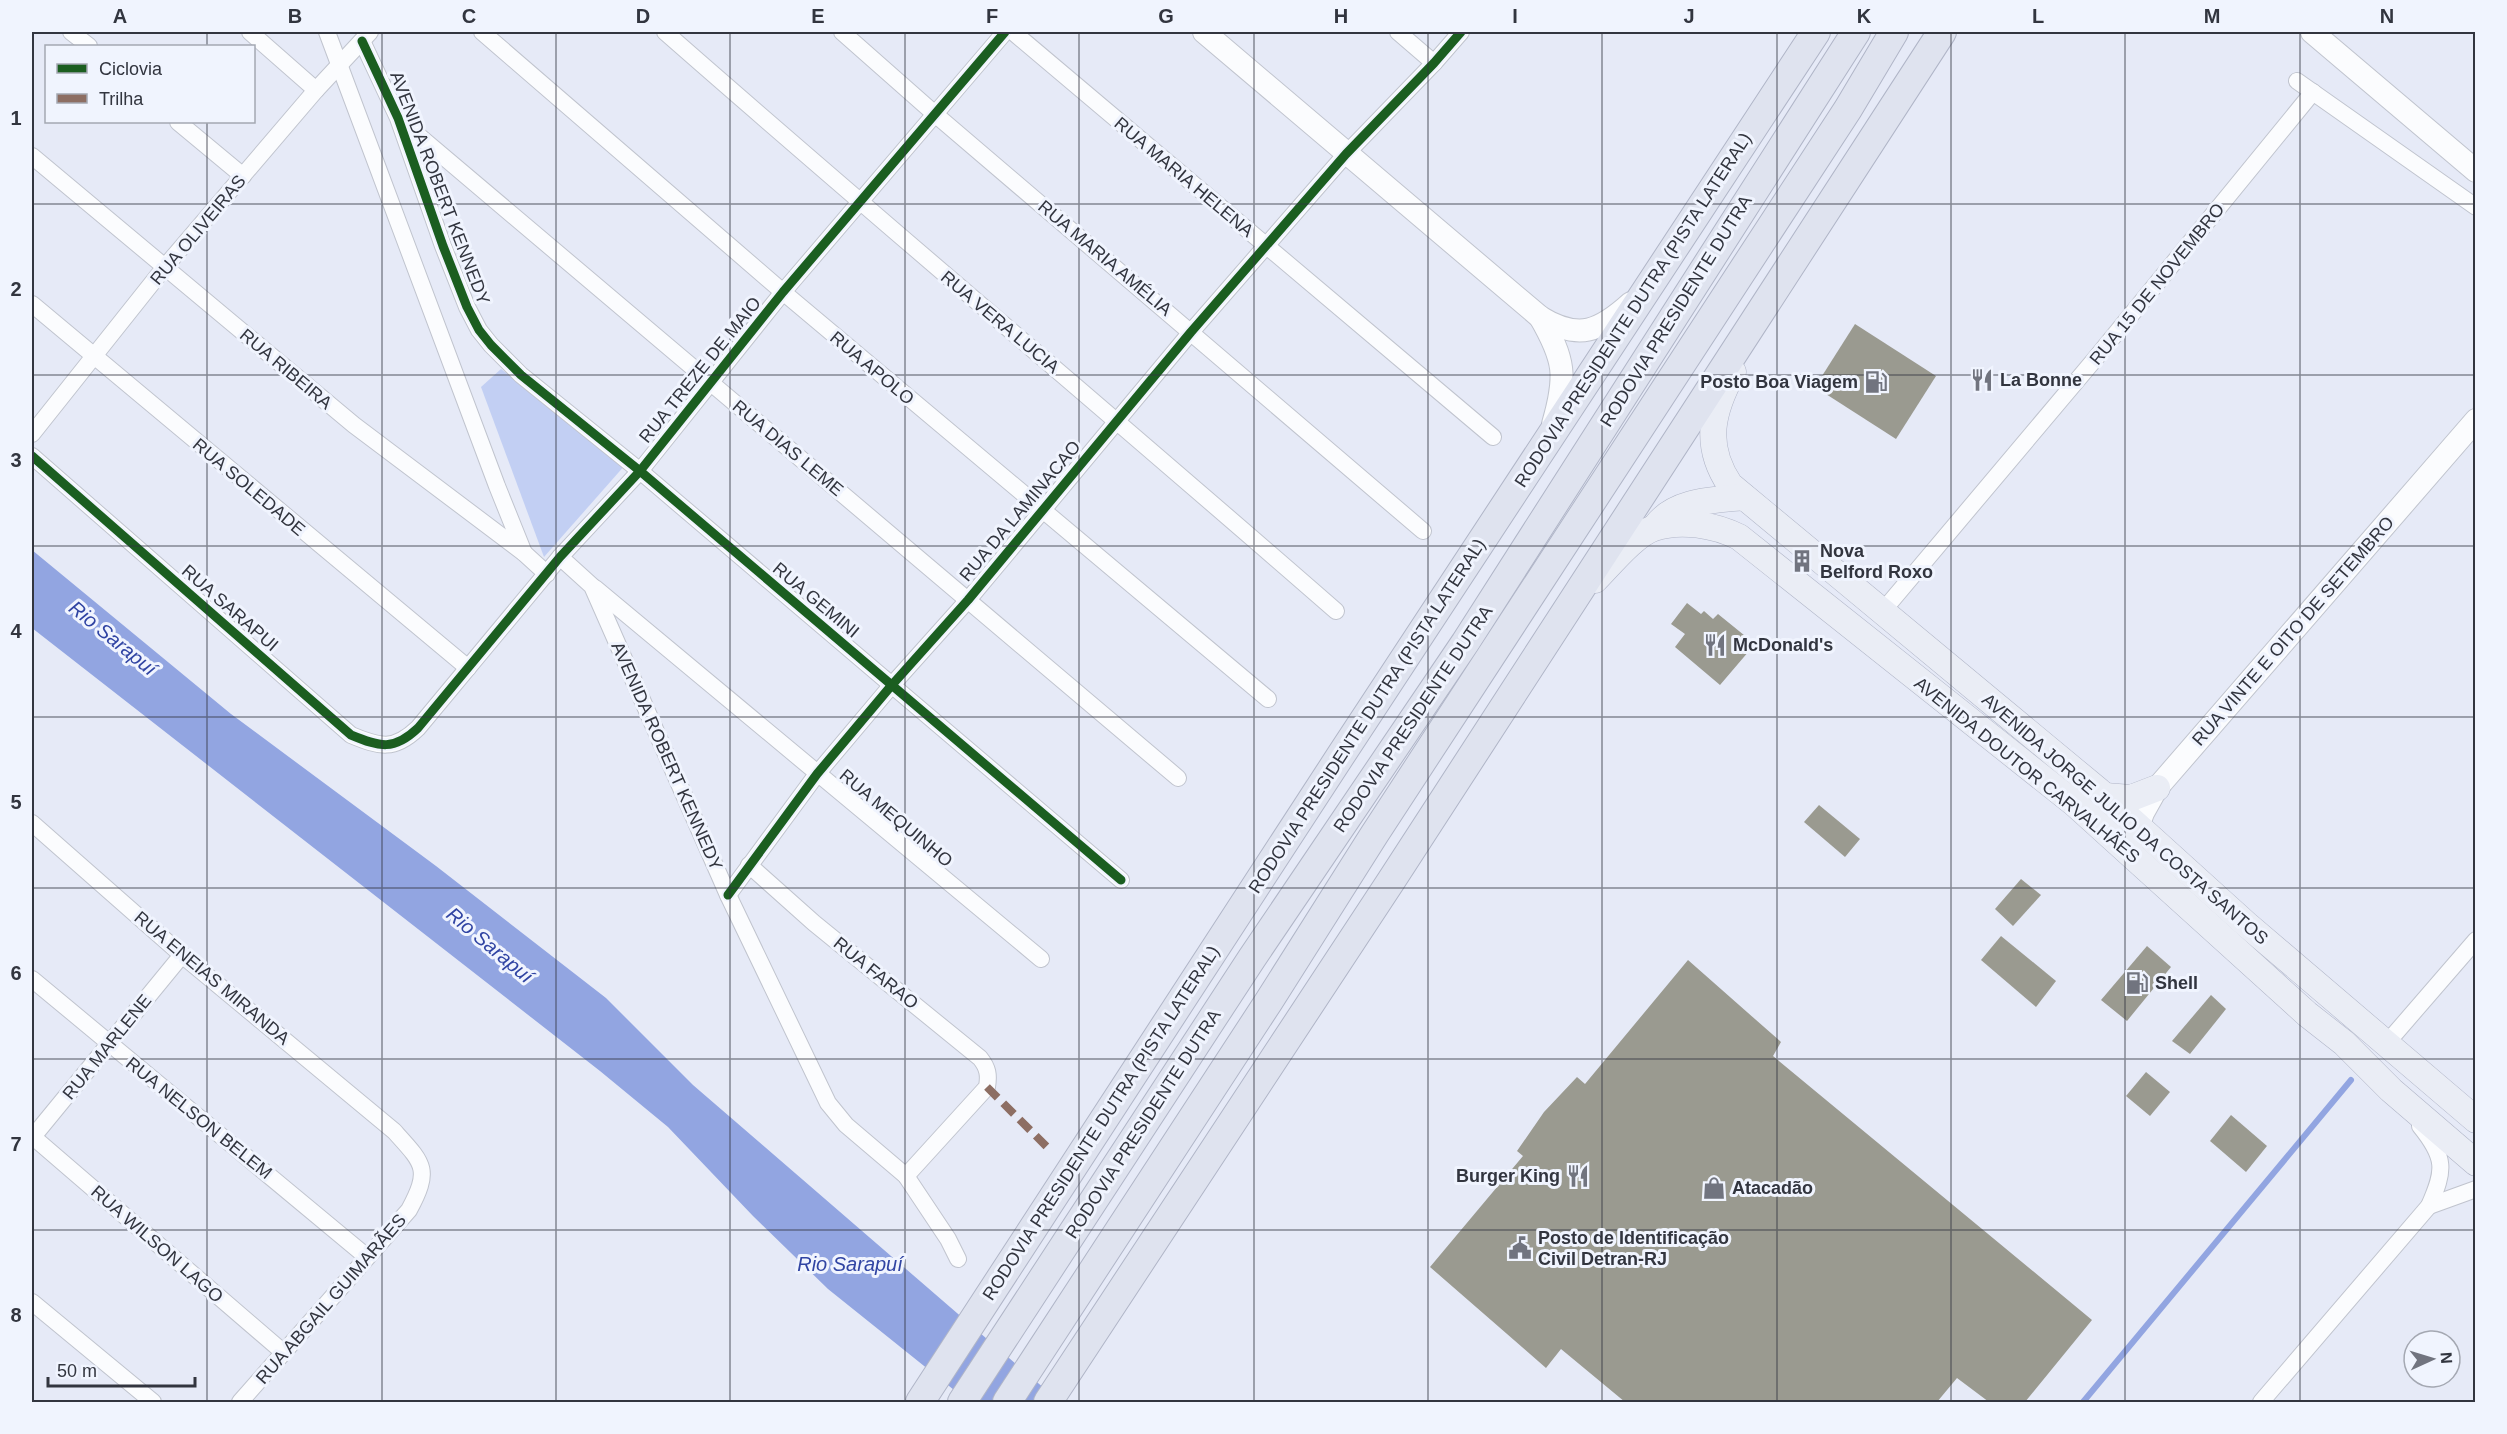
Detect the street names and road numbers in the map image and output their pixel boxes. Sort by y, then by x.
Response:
street label: AVENIDA ROBERT KENNEDY [386,69,494,307]
street label: RUA MARIA HELENA [1111,113,1257,241]
street label: RODOVIA PRESIDENTE DUTRA (PISTA LATERAL) [1509,127,1757,493]
street label: RUA OLIVEIRAS [146,171,250,289]
street label: RODOVIA PRESIDENTE DUTRA [1595,191,1757,431]
street label: RUA MARIA AMÉLIA [1034,196,1176,320]
street label: RUA 15 DE NOVEMBRO [2086,199,2228,369]
street label: RUA VERA LUCIA [937,267,1063,377]
street label: RUA TREZE DE MAIO [635,293,765,447]
street label: RUA RIBEIRA [236,325,336,413]
street label: RUA APOLO [826,327,918,409]
street label: RUA DIAS LEME [729,396,847,500]
street label: RUA SOLEDADE [189,434,309,540]
street label: RUA DA LAMINACAO [955,437,1085,585]
street label: RUA VINTE E OITO DE SETEMBRO [2188,512,2398,750]
street label: RODOVIA PRESIDENTE DUTRA (PISTA LATERAL) [1243,533,1491,899]
street label: RUA GEMINI [769,558,863,642]
street label: RUA SARAPUI [178,561,282,655]
street label: RODOVIA PRESIDENTE DUTRA [1329,601,1497,837]
street label: AVENIDA ROBERT KENNEDY [607,639,727,873]
street label: AVENIDA DOUTOR CARVALHÃES [1910,672,2144,867]
street label: AVENIDA JORGE JULIO DA COSTA SANTOS [1978,689,2272,949]
street label: RUA MEQUINHO [836,765,956,871]
street label: RUA ENEIAS MIRANDA [130,907,294,1049]
street label: RUA FARAO [830,933,922,1013]
street label: RODOVIA PRESIDENTE DUTRA (PISTA LATERAL) [977,940,1225,1306]
street label: RUA MARLENE [59,991,155,1103]
street label: RODOVIA PRESIDENTE DUTRA [1060,1005,1226,1243]
street label: RUA NELSON BELEM [122,1053,276,1183]
street label: RUA WILSON LAGO [87,1181,227,1307]
street label: RUA ABGAIL GUIMARÃES [251,1209,410,1388]

